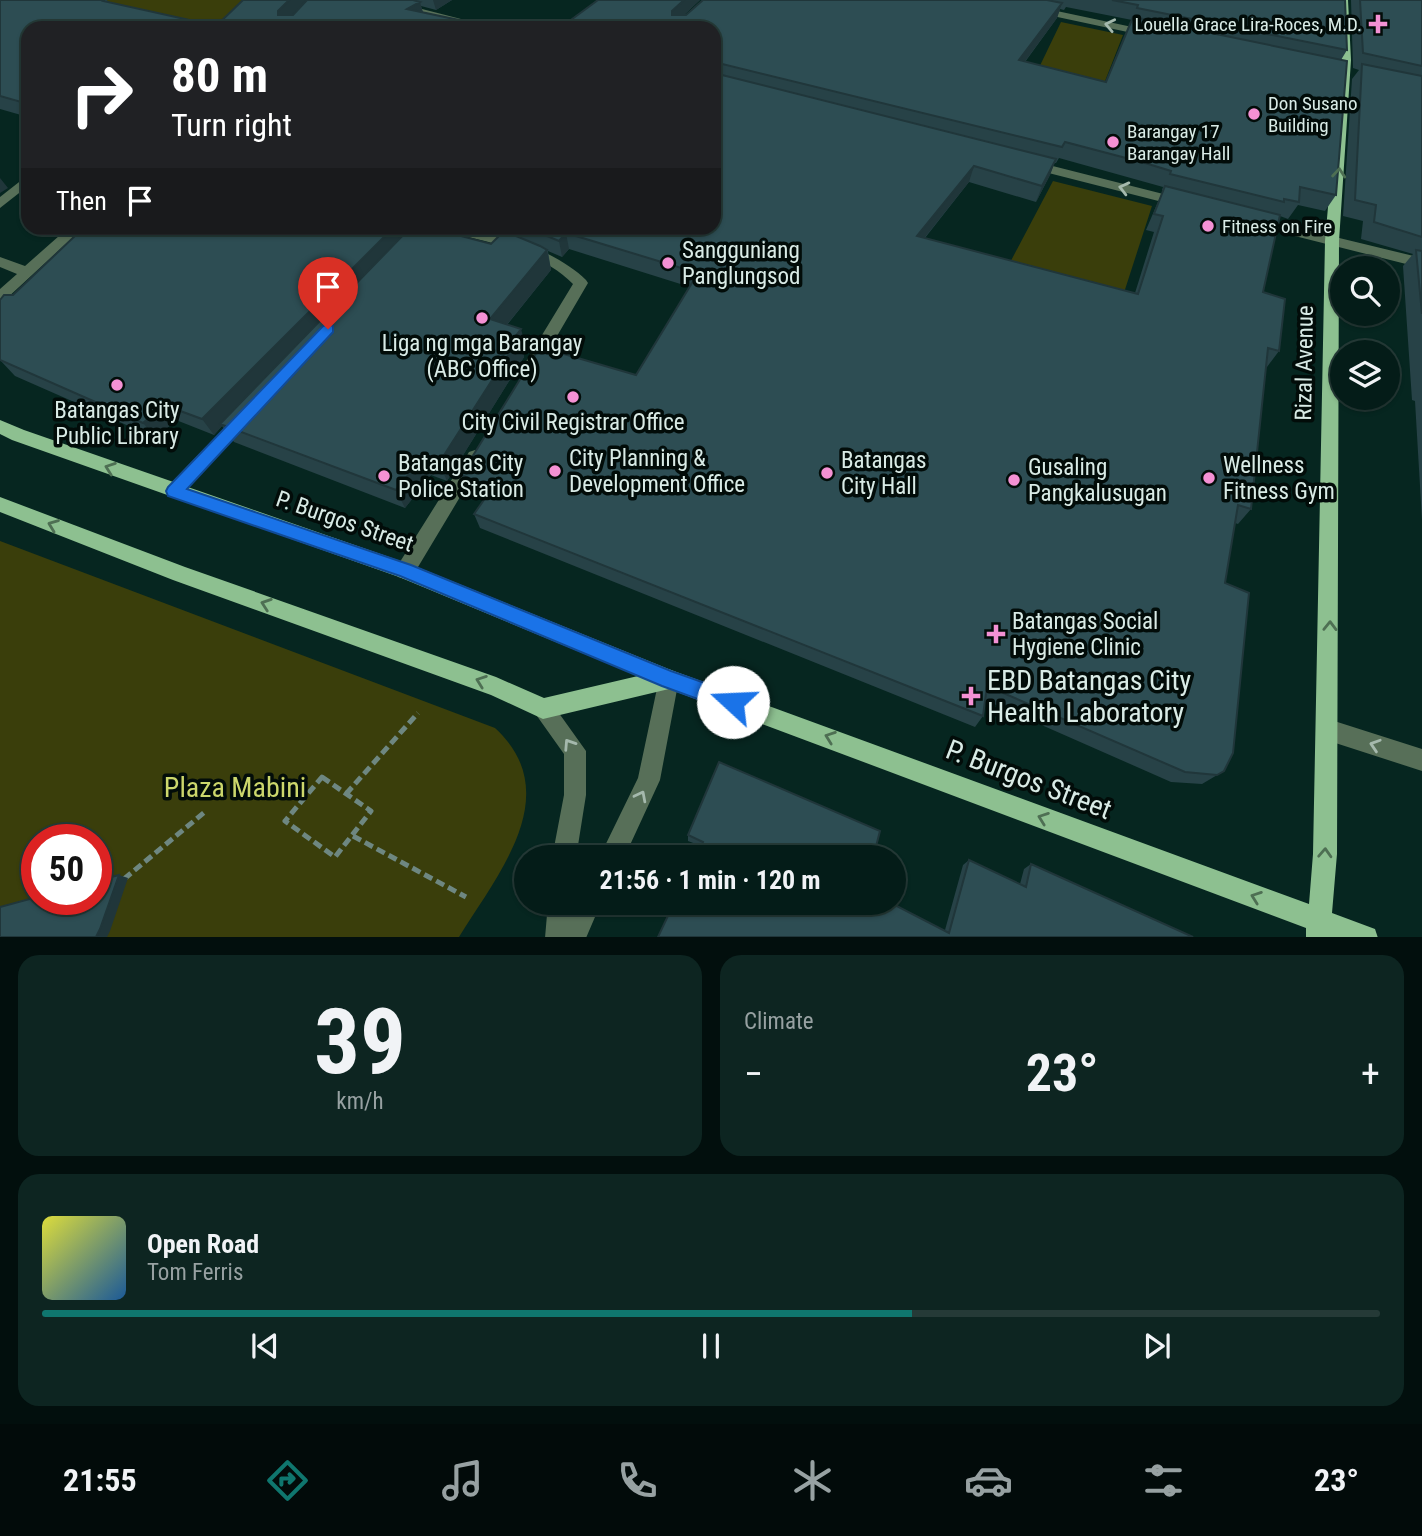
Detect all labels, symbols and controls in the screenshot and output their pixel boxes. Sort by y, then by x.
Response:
place label: Louella Grace Lira-Roces, M.D. [1134,13,1362,36]
marker: Louella Grace Lira-Roces, M.D. [1368,14,1388,34]
one-way arrow [1104,19,1116,34]
text: 80 m [171,47,268,104]
icon: right [56,49,147,140]
place label: Don Susano Building [1268,92,1358,137]
text: Turn right [171,106,292,144]
marker: Don Susano Building [1246,106,1262,122]
place label: Barangay 17 Barangay Hall [1127,120,1230,165]
marker: Barangay 17 Barangay Hall [1105,134,1121,150]
one-way arrow [1331,167,1346,178]
icon: arrive [121,182,159,220]
one-way arrow [1118,182,1130,196]
text: Then [56,186,107,216]
place label: Fitness on Fire [1222,215,1332,238]
marker: Fitness on Fire [1200,218,1216,234]
place label: Sangguniang Panglungsod [682,237,800,290]
marker: Sangguniang Panglungsod [660,255,676,271]
map controls [1330,256,1400,410]
button: search [1330,256,1400,326]
pin [298,257,358,329]
icon: arrive [309,268,347,306]
street label: Rizal Avenue [1290,305,1319,421]
marker: Liga ng mga Barangay (ABC Office) [474,310,490,326]
place label: Liga ng mga Barangay (ABC Office) [382,330,583,383]
button: layers [1330,340,1400,410]
marker: Batangas City Public Library [109,377,125,393]
marker: City Civil Registrar Office [565,389,581,405]
place label: Batangas City Public Library [54,397,180,450]
place label: City Civil Registrar Office [461,409,685,436]
place label: City Planning & Development Office [569,445,745,498]
place label: Batangas City Hall [841,447,926,500]
place label: Batangas City Police Station [398,450,524,503]
place label: Wellness Fitness Gym [1223,452,1335,505]
place label: Gusaling Pangkalusugan [1028,454,1167,507]
one-way arrow [104,462,116,476]
marker: City Planning & Development Office [547,463,563,479]
marker: Batangas City Hall [819,465,835,481]
marker: Batangas City Police Station [376,468,392,484]
marker: Wellness Fitness Gym [1201,470,1217,486]
marker: Gusaling Pangkalusugan [1006,472,1022,488]
street label: P. Burgos Street [273,485,417,558]
one-way arrow [48,519,60,533]
one-way arrow [261,598,273,613]
place label: Batangas Social Hygiene Clinic [1012,608,1158,661]
one-way arrow [1322,620,1337,631]
marker: Batangas Social Hygiene Clinic [986,624,1006,644]
place label: EBD Batangas City Health Laboratory [987,664,1192,729]
position arrow [696,665,770,739]
one-way arrow [475,675,487,689]
marker: EBD Batangas City Health Laboratory [961,686,981,706]
one-way arrow [824,731,836,745]
street label: P. Burgos Street [941,733,1116,826]
one-way arrow [564,738,577,751]
one-way arrow [1370,739,1382,753]
park label: Plaza Mabini [164,771,306,804]
one-way arrow [633,791,647,803]
one-way arrow [1037,812,1049,826]
speed limit sign: 50 [21,824,112,915]
one-way arrow [1317,847,1332,858]
text: 21:56 · 1 min · 120 m [600,865,820,895]
one-way arrow [1250,891,1262,905]
text: 39 [314,989,406,1095]
text: Climate [744,1008,814,1035]
text: 23° [1026,1043,1098,1104]
text: − [744,1052,763,1096]
text: + [1361,1052,1380,1096]
text: km/h [336,1088,384,1115]
text: Open Road [147,1229,259,1259]
text: Tom Ferris [147,1259,243,1286]
icon: previous [246,1327,284,1365]
icon: pause [692,1327,730,1365]
icon: next [1138,1327,1176,1365]
icon: directions [263,1456,312,1505]
icon: music [438,1456,487,1505]
icon: phone [613,1456,662,1505]
icon: climate [788,1456,837,1505]
icon: car [964,1456,1013,1505]
icon: filters [1139,1456,1188,1505]
text: 21:55 [63,1461,137,1499]
text: 23° [1314,1461,1359,1499]

